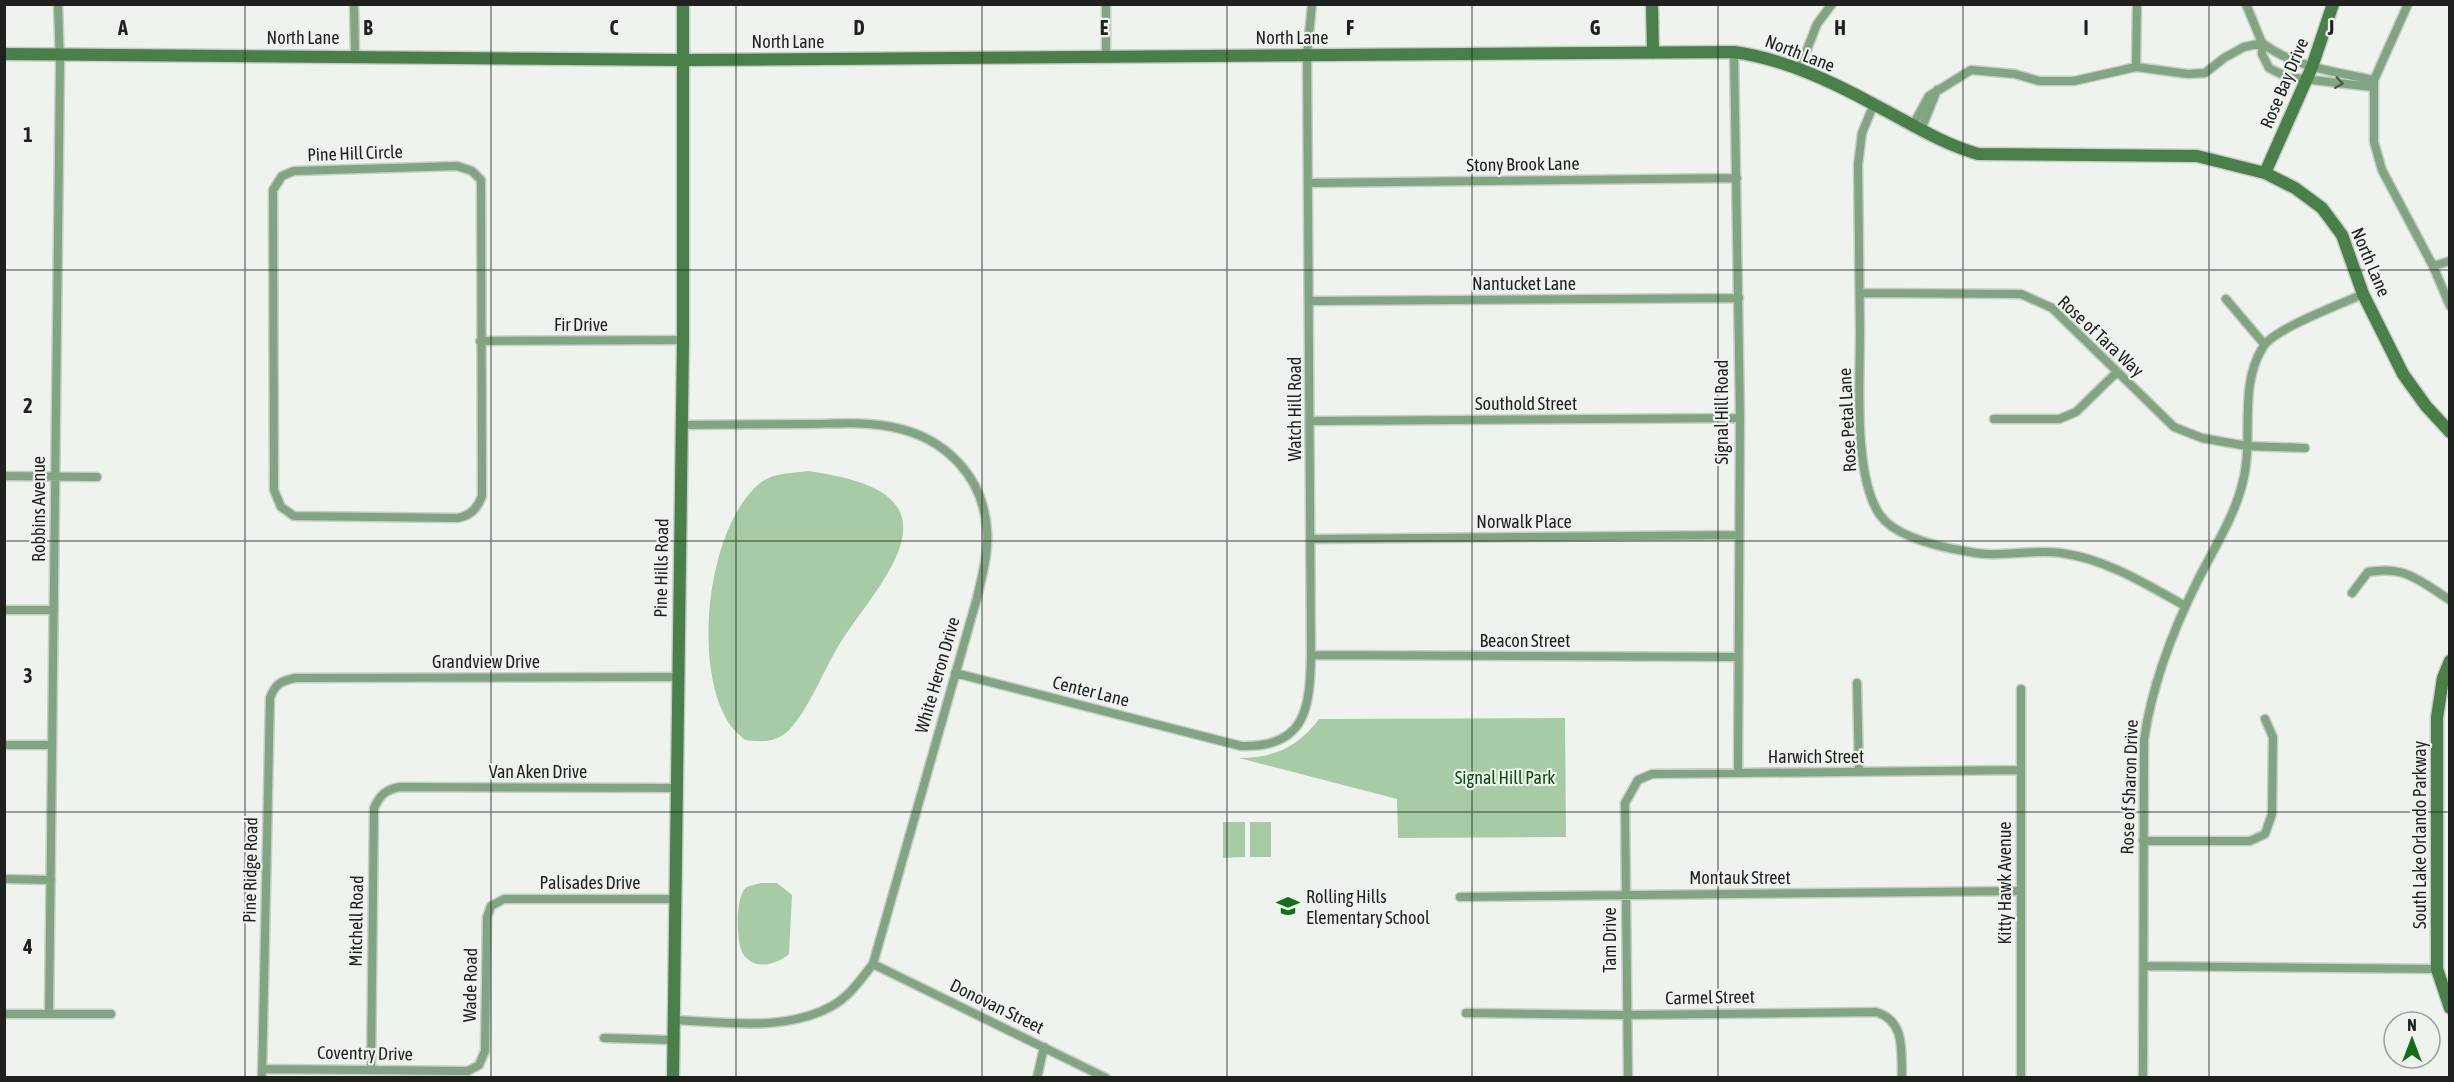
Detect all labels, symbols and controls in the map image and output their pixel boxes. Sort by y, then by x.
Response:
text: A [117,16,128,39]
text: B [363,16,373,39]
text: C [610,16,619,39]
text: D [853,16,865,39]
text: E [1100,16,1109,39]
text: F [1346,16,1354,39]
text: G [1590,16,1601,39]
text: H [1834,16,1846,39]
text: I [2083,16,2089,39]
text: J [2327,16,2334,39]
street label: North Lane [267,27,339,48]
street label: North Lane [1256,27,1328,48]
street label: North Lane [1762,30,1838,76]
street label: North Lane [752,31,824,52]
street label: Rose Bay Drive [2256,35,2312,131]
one-way arrow [2335,76,2344,88]
text: 1 [23,123,33,146]
street label: Pine Hill Circle [307,141,403,165]
street label: Stony Brook Lane [1466,153,1580,175]
street label: North Lane [2347,224,2395,300]
street label: Nantucket Lane [1472,273,1576,294]
street label: Rose of Tara Way [2054,291,2148,381]
street label: Fir Drive [554,314,608,335]
street label: Watch Hill Road [1284,357,1305,461]
street label: Signal Hill Road [1711,360,1732,464]
street label: Rose Petal Lane [1834,367,1860,473]
street label: Southold Street [1475,393,1577,414]
text: 2 [23,394,33,417]
street label: Robbins Avenue [28,456,49,562]
street label: Norwalk Place [1476,511,1572,532]
street label: Pine Hills Road [650,518,672,618]
street label: White Heron Drive [910,614,964,736]
street label: Beacon Street [1480,630,1570,651]
street label: Grandview Drive [432,651,540,672]
text: 3 [23,664,33,687]
street label: Center Lane [1051,671,1131,711]
street label: Rose of Sharon Drive [2116,719,2142,855]
street label: South Lake Orlando Parkway [2409,741,2430,929]
street label: Harwich Street [1768,746,1864,767]
street label: Van Aken Drive [489,761,587,782]
park label: Signal Hill Park [1455,767,1555,788]
street label: Pine Ridge Road [239,817,261,923]
street label: Kitty Hawk Avenue [1994,822,2015,945]
street label: Montauk Street [1689,867,1791,888]
street label: Palisades Drive [540,872,640,893]
street label: Mitchell Road [345,875,367,967]
place label: Rolling Hills Elementary School [1306,886,1430,928]
school or university icon: Rolling Hills Elementary School [1275,893,1301,919]
street label: Tam Drive [1599,907,1620,973]
text: 4 [22,935,33,958]
street label: Wade Road [459,948,481,1022]
street label: Donovan Street [947,974,1047,1038]
street label: Carmel Street [1665,986,1755,1008]
north arrow [2382,1010,2442,1070]
text: N [2407,1016,2417,1034]
street label: Coventry Drive [317,1042,413,1064]

